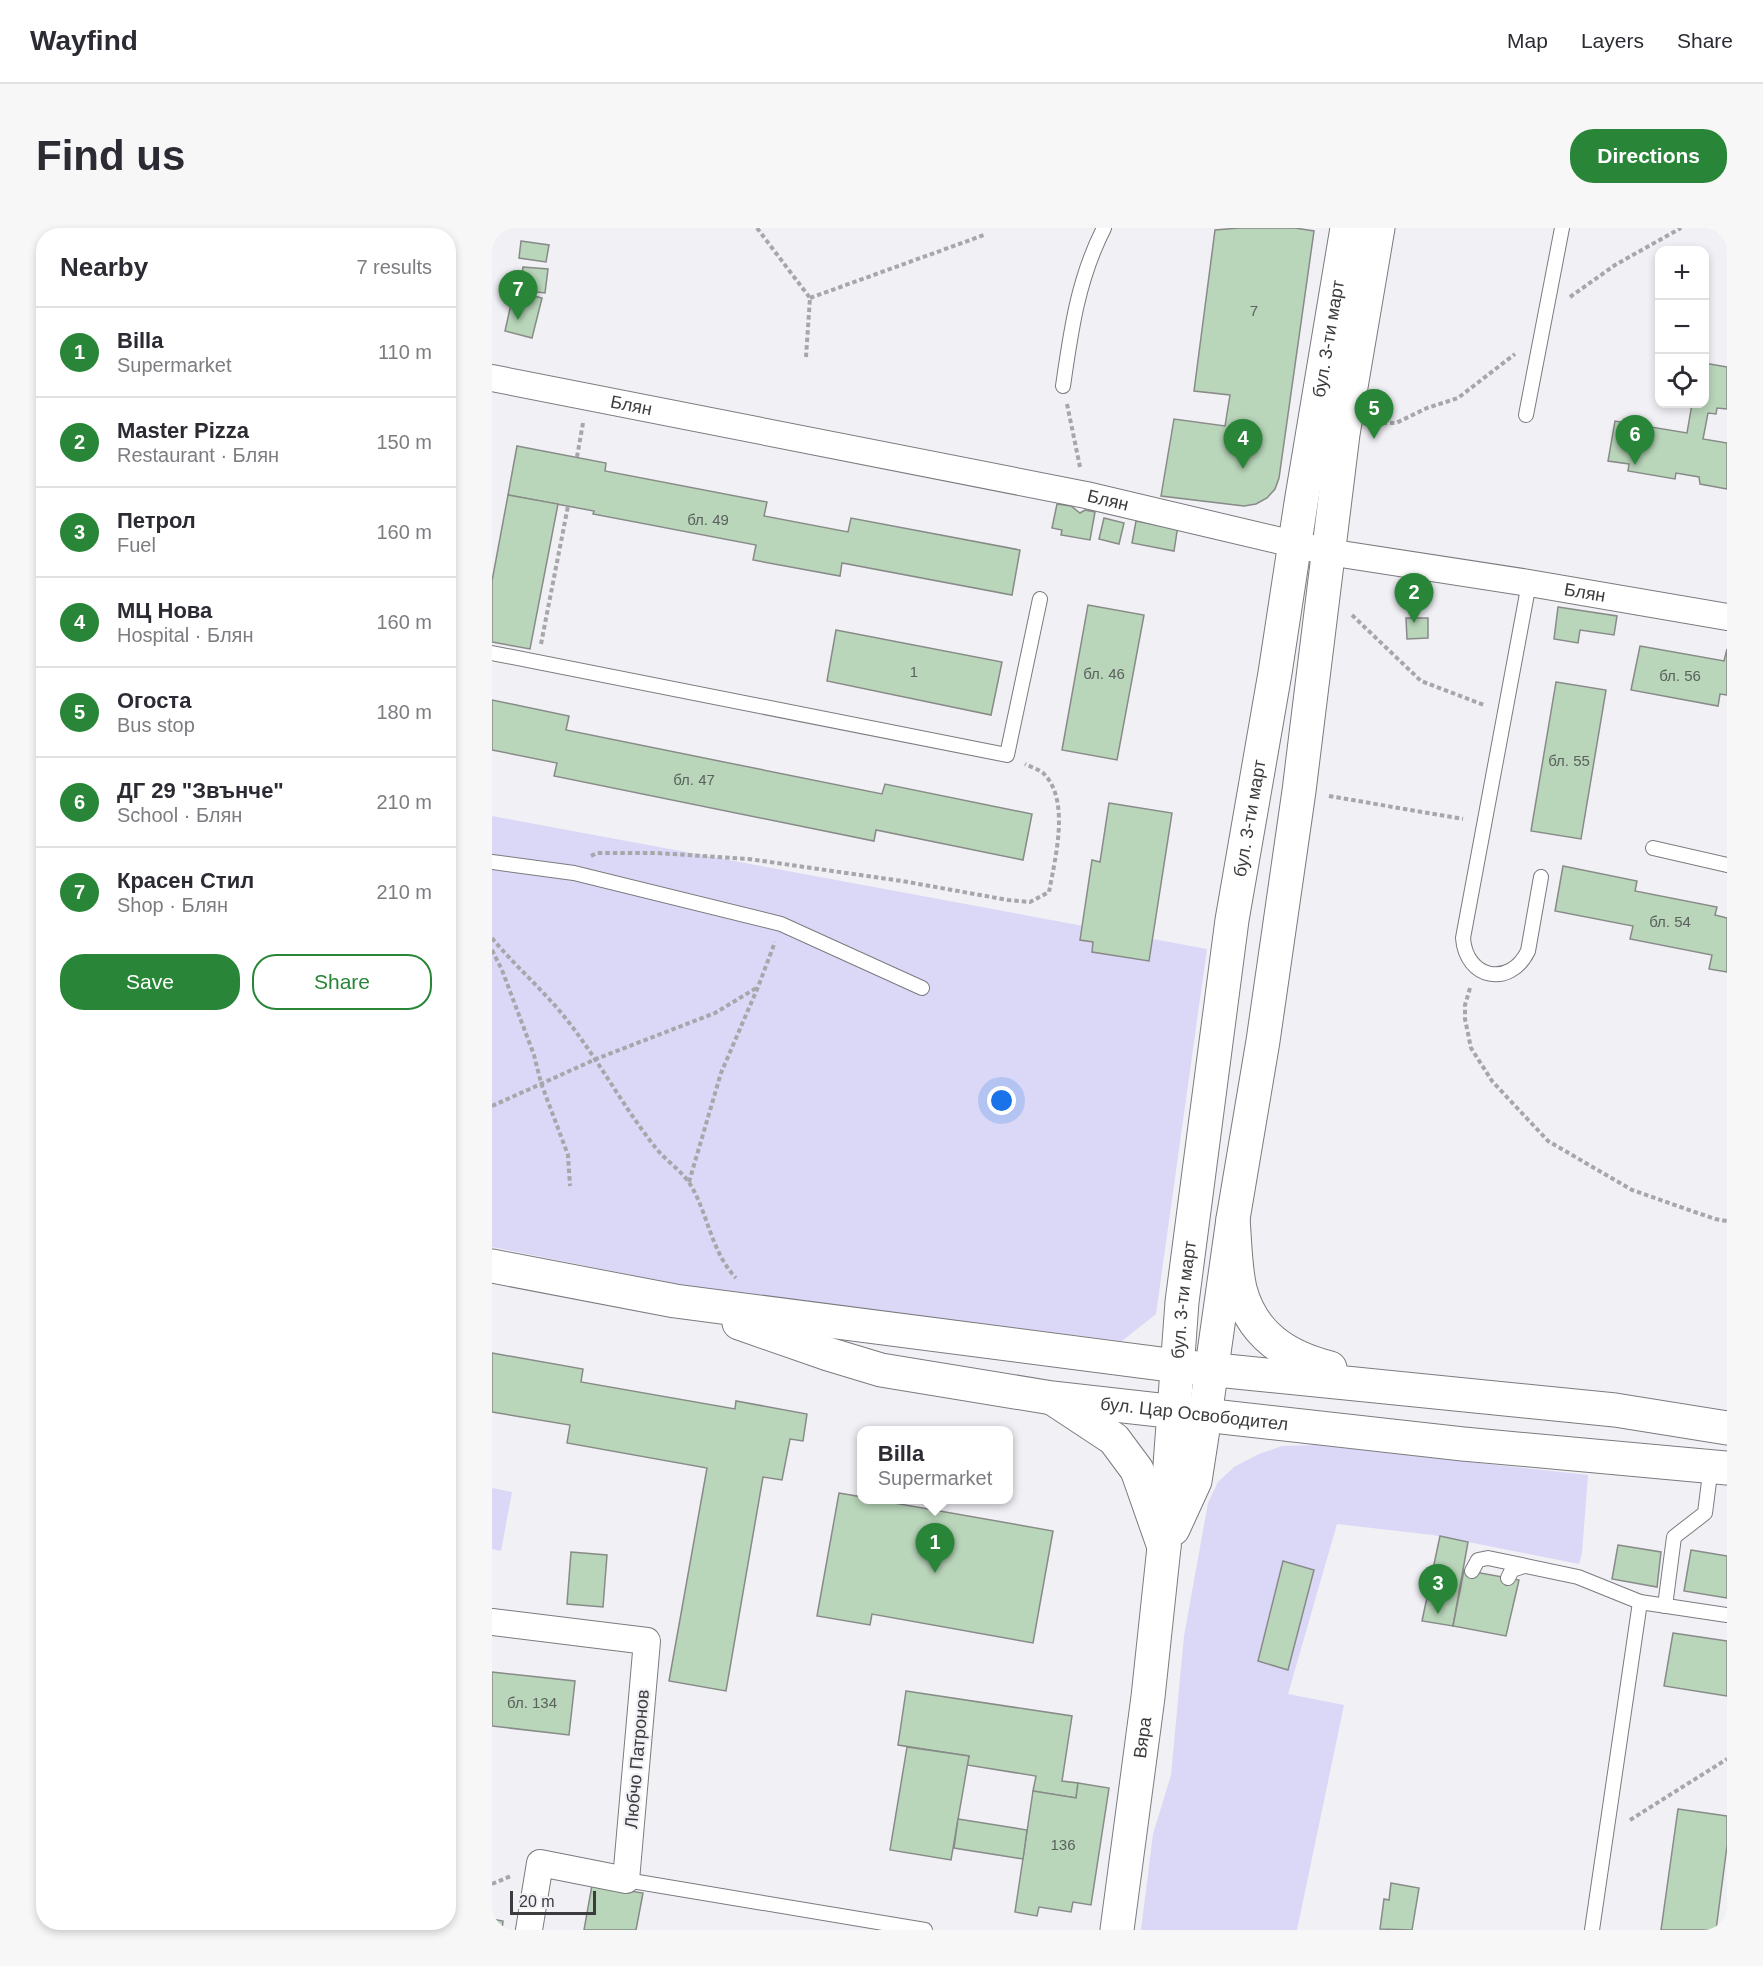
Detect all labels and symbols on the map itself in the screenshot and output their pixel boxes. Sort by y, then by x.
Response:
pin: 7 [498,270,538,320]
street label: бул. 3-ти март [1309,279,1348,399]
house number: 7 [1250,302,1258,319]
pin: 5 [1354,390,1394,439]
street label: Блян [609,392,654,419]
pin: 6 [1616,416,1654,465]
pin: 4 [1224,420,1263,469]
street label: Блян [1085,486,1131,515]
house number: бл. 49 [687,511,729,528]
pin: 2 [1394,574,1434,623]
street label: Блян [1562,579,1607,606]
house number: 1 [910,663,918,680]
house number: бл. 46 [1083,665,1125,682]
house number: бл. 56 [1659,667,1701,684]
house number: бл. 55 [1548,752,1590,769]
street label: бул. 3-ти март [1230,758,1270,879]
house number: бл. 47 [673,771,715,788]
house number: бл. 54 [1649,913,1691,930]
your location [987,1086,1016,1115]
street label: бул. 3-ти март [1168,1239,1200,1359]
street label: бул. Цар Освободител [1099,1393,1289,1434]
pin: 1 [916,1524,954,1573]
pin: 3 [1418,1564,1458,1614]
street label: Любчо Патронов [621,1689,653,1829]
house number: бл. 134 [507,1694,557,1711]
street label: Вяра [1130,1715,1155,1760]
house number: 136 [1050,1836,1076,1853]
scale bar [510,1888,596,1916]

